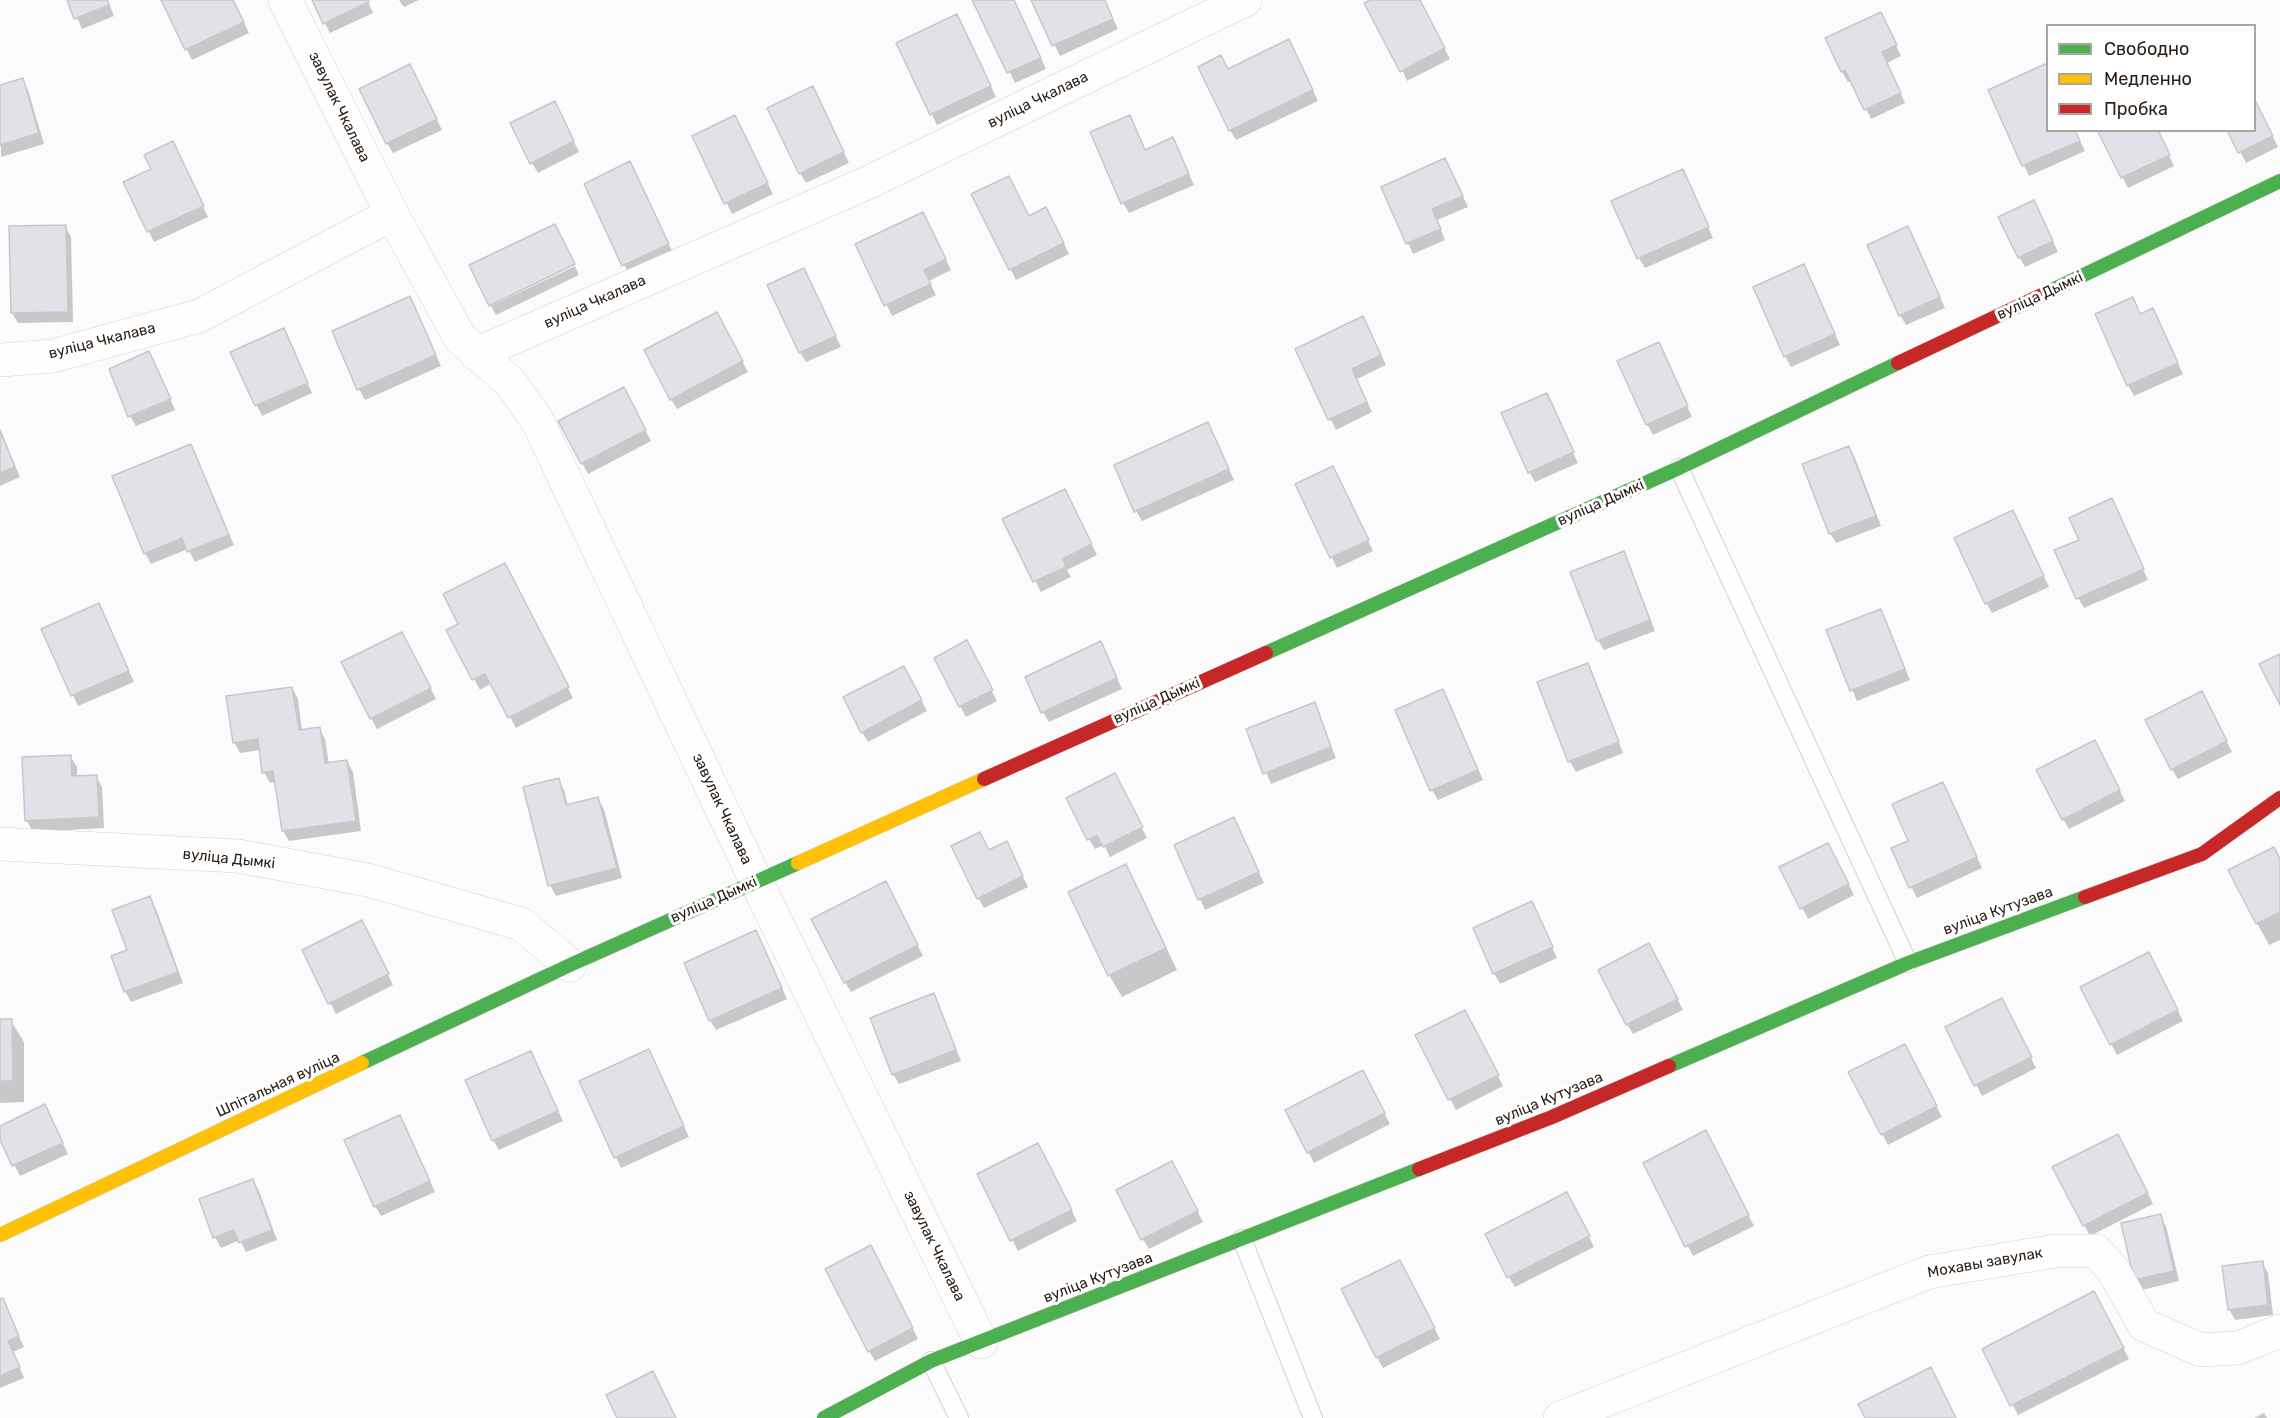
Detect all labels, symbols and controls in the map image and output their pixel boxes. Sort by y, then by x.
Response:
legend [2046,24,2256,132]
text: Свободно [2104,38,2189,60]
street label: завулак Чкалава [304,49,374,165]
street label: вуліца Чкалава [985,68,1091,132]
text: Медленно [2104,68,2192,90]
text: Пробка [2104,98,2168,120]
street label: вуліца Дымкі [1994,268,2086,324]
street label: вуліца Чкалава [541,272,649,332]
street label: вуліца Чкалава [47,319,157,363]
street label: вуліца Дымкі [1555,476,1647,530]
street label: вуліца Дымкі [1111,674,1203,728]
street label: завулак Чкалава [688,751,756,867]
street label: вуліца Дымкі [182,845,276,873]
street label: вуліца Дымкі [668,873,760,927]
street label: вуліца Кутузава [1941,883,2055,939]
street label: Шпітальная вуліца [213,1048,343,1122]
street label: вуліца Кутузава [1492,1068,1606,1130]
street label: завулак Чкалава [899,1188,969,1304]
street label: Мохавы завулак [1926,1244,2044,1282]
street label: вуліца Кутузава [1041,1249,1155,1307]

